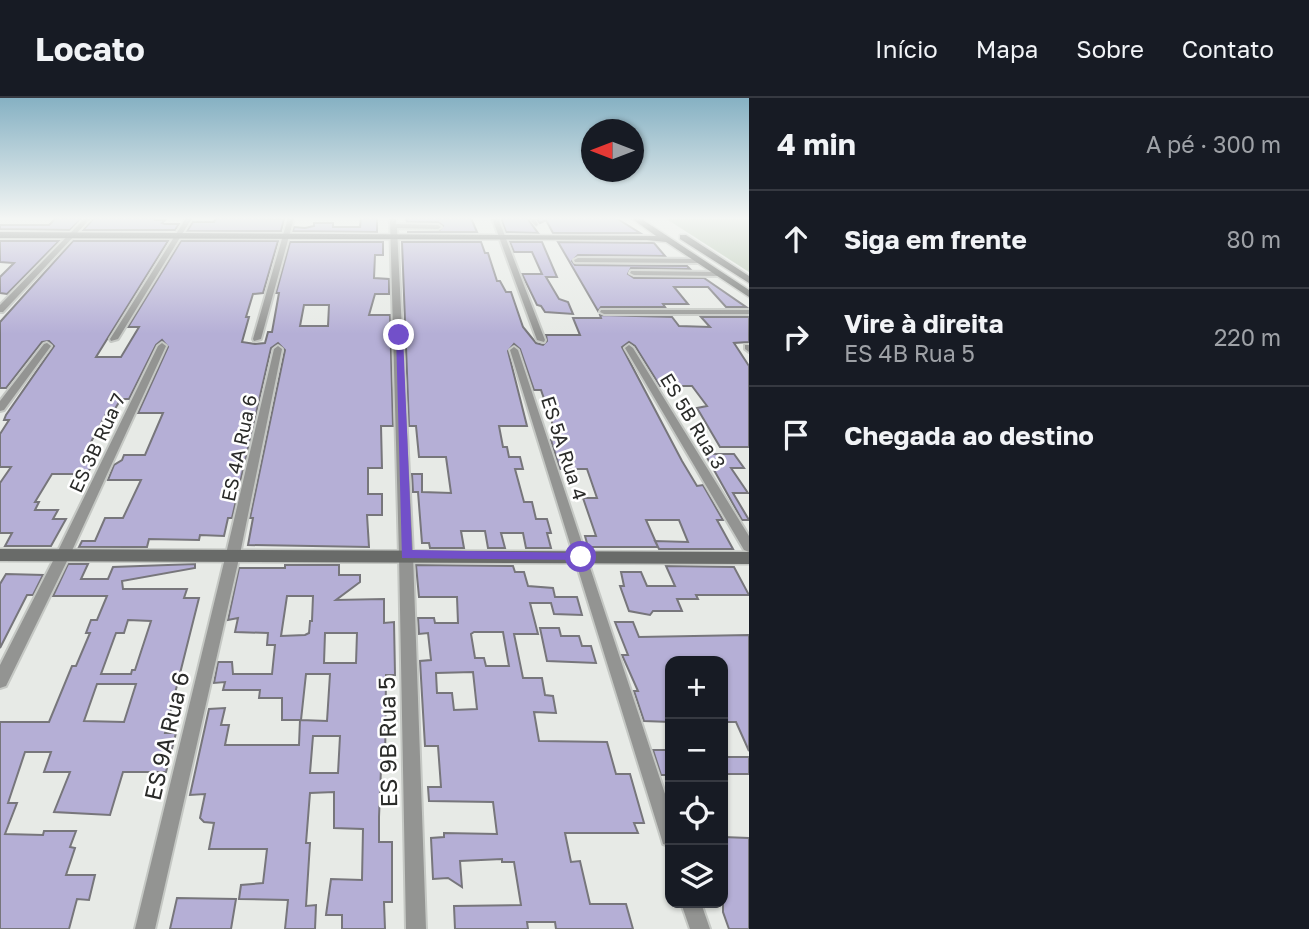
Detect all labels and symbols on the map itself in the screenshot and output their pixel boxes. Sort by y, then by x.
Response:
north arrow [581,119,644,182]
route end [383,319,414,350]
street label: ES 5B Rua 3 [656,369,731,473]
street label: ES 3B Rua 7 [64,390,130,496]
street label: ES 4A Rua 6 [216,392,261,503]
street label: ES 5A Rua 4 [537,393,592,503]
route start [565,541,596,572]
street label: ES 9A Rua 6 [138,669,194,803]
street label: ES 9B Rua 5 [372,676,402,808]

